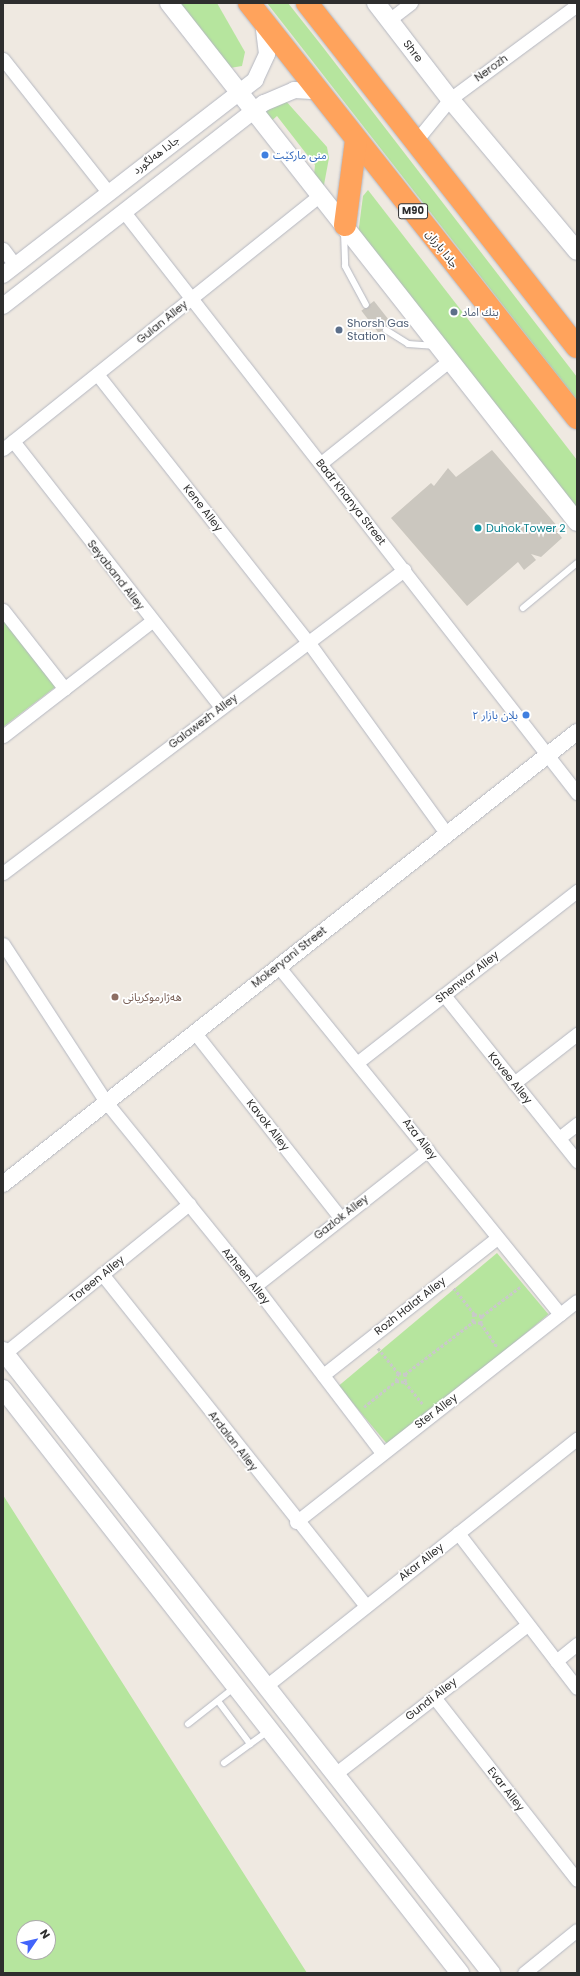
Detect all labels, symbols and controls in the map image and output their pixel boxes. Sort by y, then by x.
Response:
street label: Shre [400,37,426,65]
street label: Nerozh [472,52,510,84]
street label: جادا هەلگورد [130,133,182,177]
place label: منی مارکێت [273,148,327,162]
marker: منی مارکێت [260,150,270,160]
road number: M90 [398,203,428,219]
street label: جادا بارزان [423,227,461,271]
street label: Gulan Alley [134,298,190,346]
place label: بنك اماد [462,305,499,319]
marker: بنك اماد [449,307,459,317]
place label: Shorsh Gas Station [347,317,409,343]
marker: Shorsh Gas Station [334,325,344,335]
street label: Badr Khanya Street [313,456,389,548]
street label: Kene Alley [181,482,225,534]
place label: Duhok Tower 2 [486,521,566,535]
marker: Duhok Tower 2 [473,523,483,533]
street label: Seyaband Alley [85,537,147,613]
street label: Galawezh Alley [166,691,240,751]
place label: بلان بازار ٢ [472,708,518,722]
marker: بلان بازار ٢ [521,710,531,720]
street label: Mokeryani Street [249,924,329,990]
street label: Shenwar Alley [433,948,501,1006]
place label: ھەژارموکریانی [123,990,182,1004]
marker: ھەژارموکریانی [110,992,120,1002]
street label: Kavee Alley [485,1050,535,1106]
street label: Kavok Alley [244,1097,292,1153]
street label: Aza Alley [400,1116,440,1162]
street label: Gazlok Alley [311,1192,371,1242]
street label: Azheen Alley [219,1245,273,1307]
street label: Toreen Alley [67,1253,127,1305]
street label: Rozh Halat Alley [372,1274,448,1338]
street label: Ster Alley [412,1391,460,1431]
street label: Ardalan Alley [206,1408,260,1474]
street label: Akar Alley [396,1540,446,1584]
street label: Gundi Alley [403,1675,459,1723]
street label: Evar Alley [485,1764,527,1814]
north arrow [16,1920,56,1960]
text: N [36,1926,54,1942]

